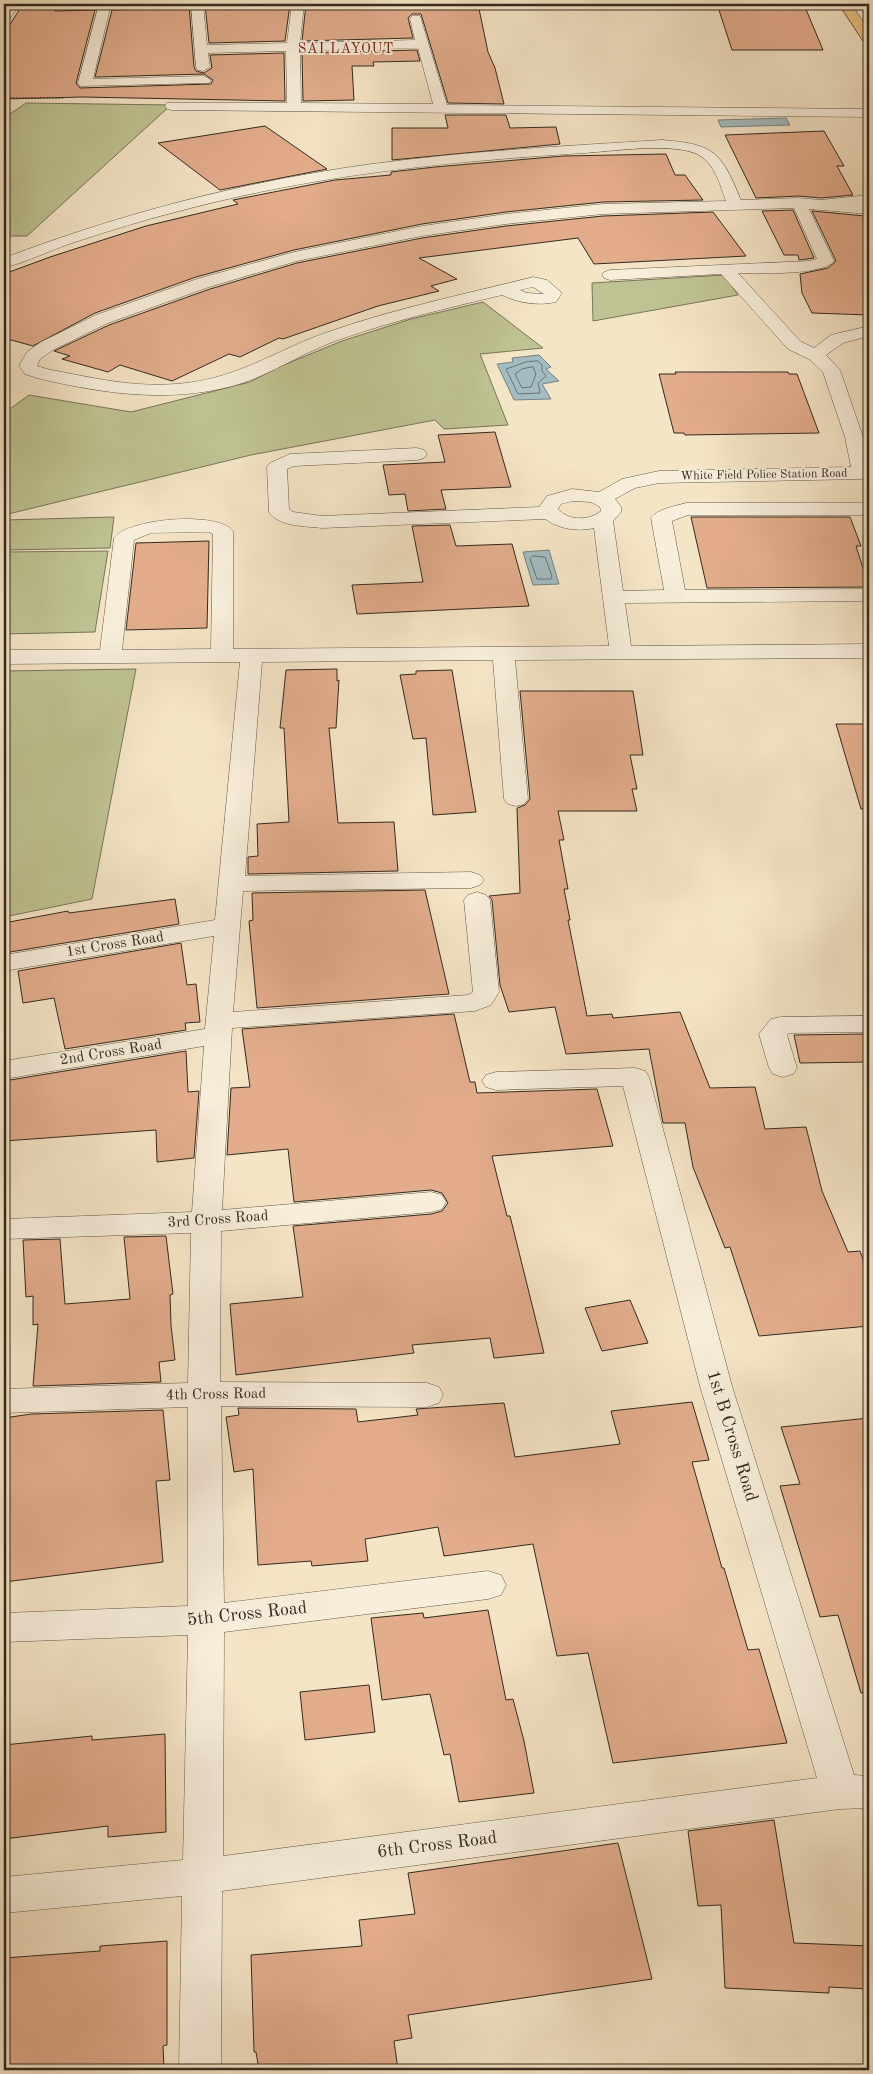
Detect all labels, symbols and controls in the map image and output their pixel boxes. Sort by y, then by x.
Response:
district label: SAI LAYOUT [298,42,394,56]
street label: White Field Police Station Road [680,468,848,482]
street label: 1st Cross Road [65,930,165,960]
street label: 2nd Cross Road [59,1038,163,1068]
street label: 3rd Cross Road [167,1209,269,1231]
street label: 1st B Cross Road [703,1368,761,1504]
street label: 4th Cross Road [166,1387,267,1403]
street label: 5th Cross Road [186,1599,308,1629]
street label: 6th Cross Road [376,1829,498,1861]

